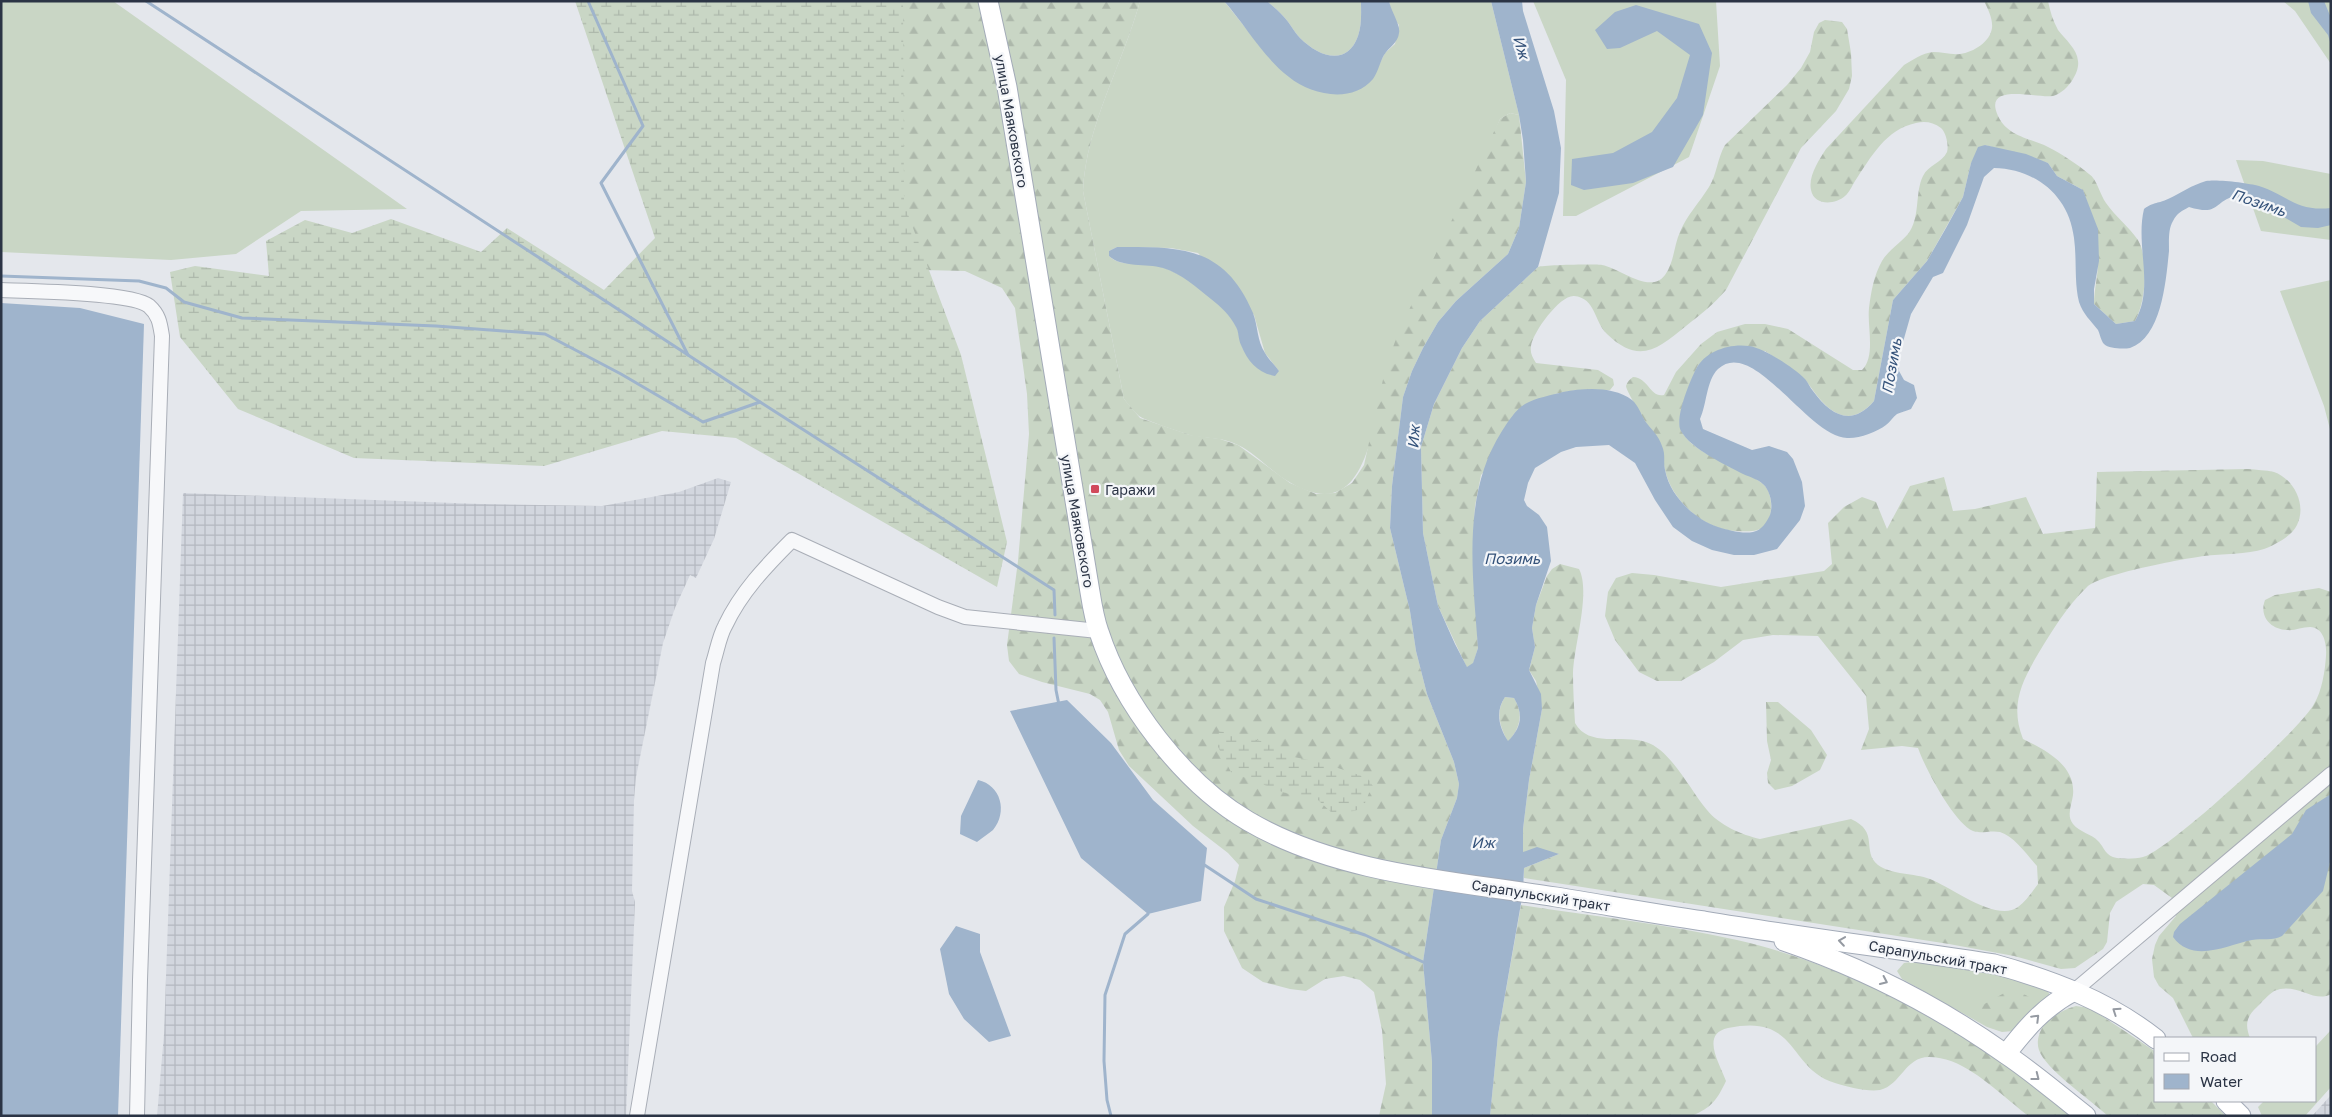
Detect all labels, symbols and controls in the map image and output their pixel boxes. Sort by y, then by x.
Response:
water label: Иж [1510,33,1534,63]
street label: улица Маяковского [992,53,1032,189]
water label: Позимь [2230,184,2289,220]
water label: Позимь [1877,336,1905,395]
water label: Иж [1403,423,1423,449]
street label: улица Маяковского [1058,453,1098,589]
place label: Гаражи [1105,481,1156,498]
marker: Гаражи [1089,483,1101,495]
water label: Позимь [1484,549,1541,567]
water label: Иж [1471,833,1497,851]
street label: Сарапульский тракт [1470,876,1612,914]
one-way arrow [1837,936,1845,947]
street label: Сарапульский тракт [1868,936,2009,978]
one-way arrow [1879,974,1888,985]
one-way arrow [2112,1008,2121,1017]
one-way arrow [2030,1015,2039,1024]
legend [2154,1037,2317,1102]
text: Road [2200,1047,2237,1065]
one-way arrow [2030,1071,2039,1080]
text: Water [2200,1072,2243,1090]

